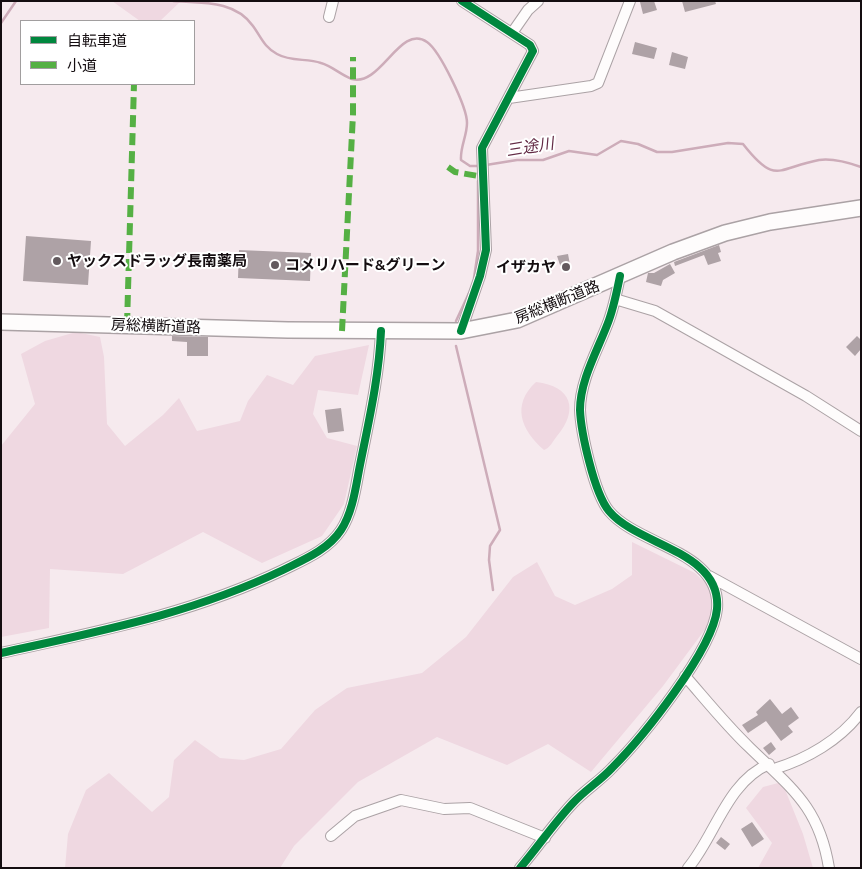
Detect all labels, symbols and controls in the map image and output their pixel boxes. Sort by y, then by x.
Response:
legend [20,20,195,85]
text: 自転車道 [67,32,127,49]
text: 小道 [67,57,97,74]
water label: 三途川 [505,134,555,160]
place label: ヤックスドラッグ長南薬局 [67,252,247,270]
marker: ヤックスドラッグ長南薬局 [51,255,63,267]
place label: コメリハード&グリーン [285,256,445,274]
place label: イザカヤ [496,258,556,276]
marker: コメリハード&グリーン [269,259,281,271]
marker: イザカヤ [560,261,572,273]
street label: 房総横断道路 [512,277,602,327]
street label: 房総横断道路 [111,315,201,337]

